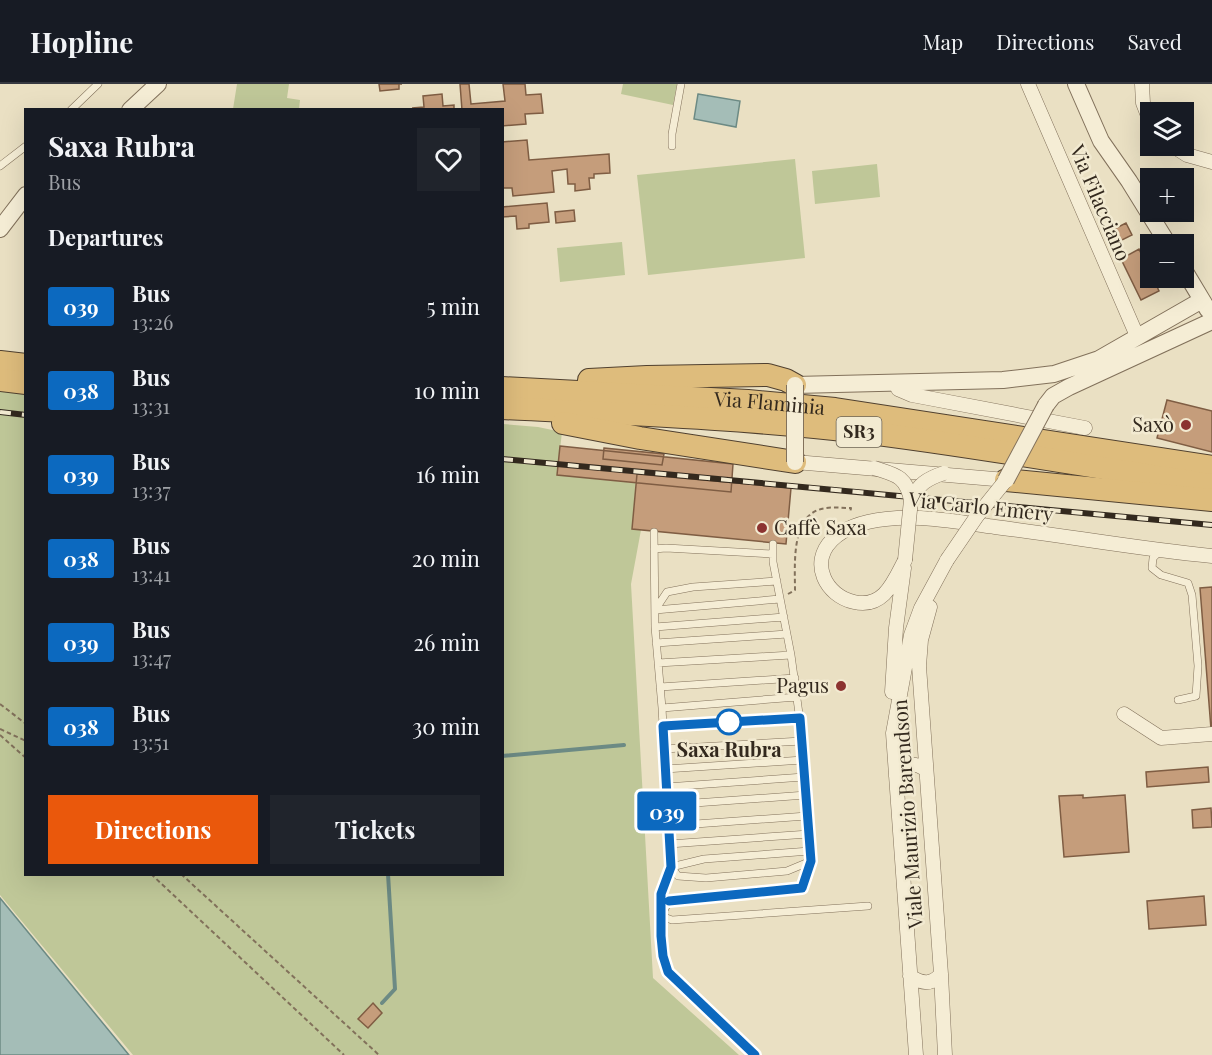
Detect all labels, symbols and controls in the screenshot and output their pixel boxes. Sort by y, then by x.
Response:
text: Hopline [30,23,133,60]
text: Map [922,27,963,55]
text: Directions [996,27,1094,55]
text: Saved [1127,27,1182,55]
map controls [1140,102,1194,288]
button: layers [1140,102,1194,156]
text: Saxa Rubra [48,127,195,164]
button: heart [417,128,480,191]
street label: Via Filacciano [1064,139,1138,265]
text: Bus [48,168,81,195]
button: + [1140,168,1194,222]
text: Departures [48,222,163,252]
button: − [1140,234,1194,288]
text: Bus [132,278,170,308]
text: 5 min [427,291,480,321]
text: 039 [63,292,99,320]
text: 13:26 [132,308,173,335]
text: Bus [132,362,170,392]
text: 10 min [414,375,480,405]
text: 038 [63,376,99,404]
street label: Via Flaminia [713,384,826,420]
text: 13:31 [132,392,170,419]
place label: Saxò [1132,410,1174,437]
road number: SR3 [836,417,882,447]
marker: Saxò [1179,418,1193,432]
text: Bus [132,446,170,476]
text: 16 min [416,459,480,489]
text: 039 [63,460,99,488]
text: 13:37 [132,476,171,503]
street label: Via Carlo Emery [906,484,1055,527]
place label: Caffè Saxa [774,513,867,540]
marker: Caffè Saxa [755,521,769,535]
text: Bus [132,530,170,560]
text: 20 min [412,543,480,573]
text: 038 [63,544,99,572]
text: 13:41 [132,560,171,587]
text: Bus [132,614,170,644]
text: 26 min [413,627,480,657]
text: 039 [63,628,99,656]
text: 13:47 [132,644,171,671]
place label: Pagus [776,671,829,698]
marker: Pagus [834,679,848,693]
text: Bus [132,698,170,728]
street label: Viale Maurizio Barendson [885,698,928,931]
marker: Saxa Rubra [716,709,742,735]
text: 30 min [412,711,480,741]
text: 038 [63,712,99,740]
text: 13:51 [132,728,169,755]
place label: Saxa Rubra [676,735,782,762]
line badge: 039 [632,792,702,830]
button: Directions [48,795,258,864]
button: Tickets [270,795,480,864]
text: 039 [649,797,685,825]

